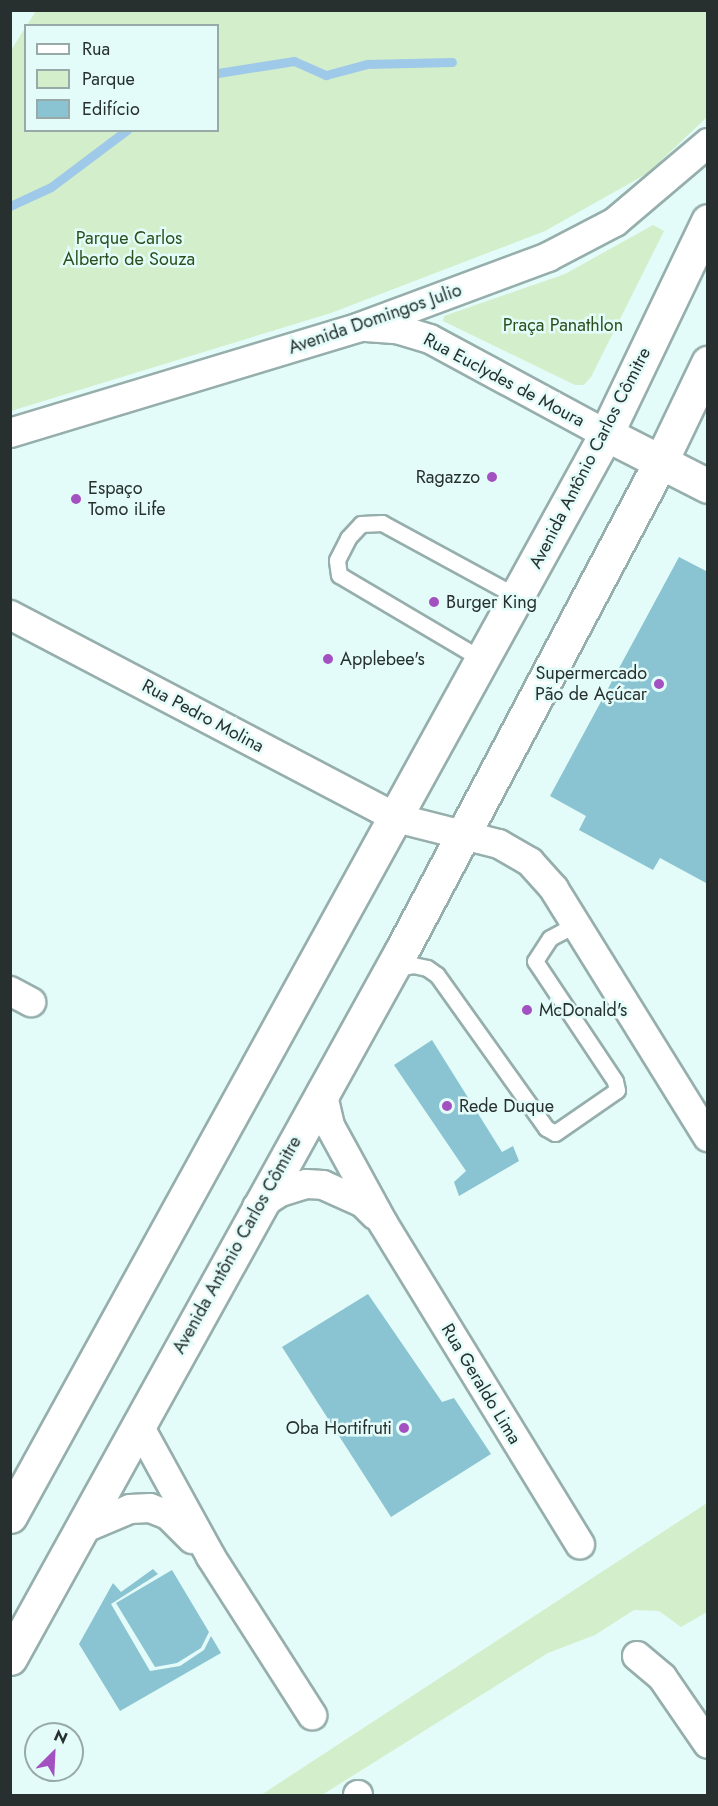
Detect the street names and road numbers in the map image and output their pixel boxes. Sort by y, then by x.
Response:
street label: Avenida Domingos Julio [286,279,464,359]
street label: Rua Euclydes de Moura [420,328,588,432]
street label: Avenida Antônio Carlos Cômitre [525,344,655,572]
street label: Rua Pedro Molina [138,675,268,757]
street label: Avenida Antônio Carlos Cômitre [168,1132,306,1358]
street label: Rua Geraldo Lima [437,1320,525,1448]

